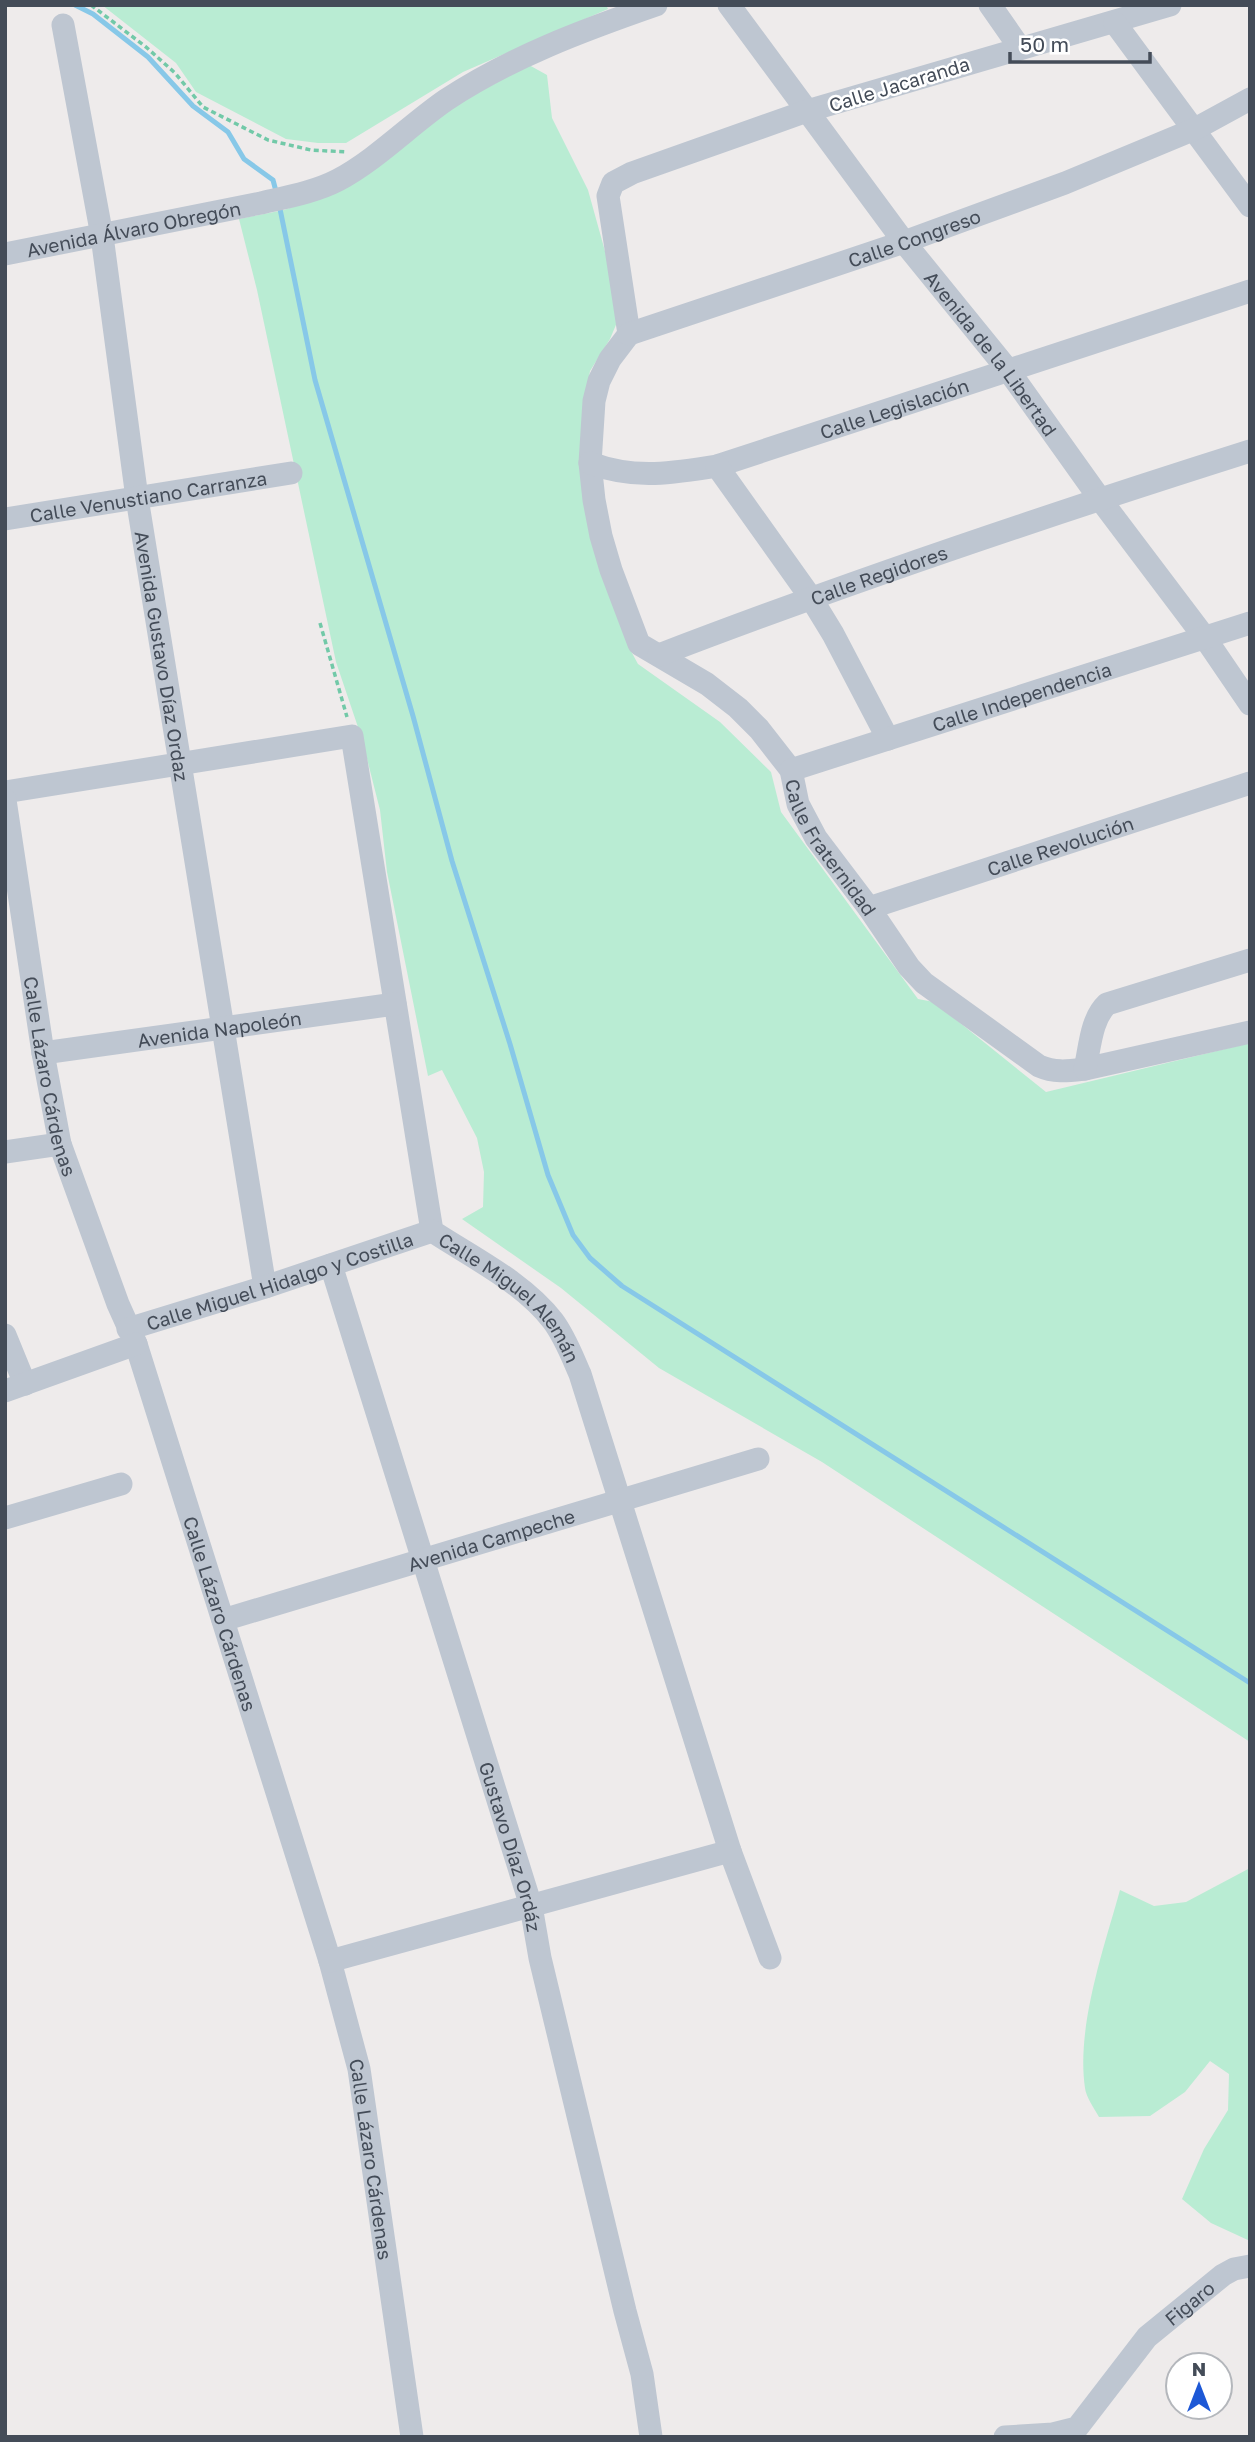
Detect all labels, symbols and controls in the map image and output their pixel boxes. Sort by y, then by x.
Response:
scale bar [1010,21,1150,65]
text: 50 m [1020,31,1069,57]
street label: Calle Jacaranda [826,52,972,116]
street label: Avenida Álvaro Obregón [24,196,243,261]
street label: Calle Congreso [845,204,984,271]
street label: Avenida de la Libertad [920,266,1062,440]
street label: Calle Legislación [817,373,971,443]
street label: Calle Venustiano Carranza [28,466,268,526]
street label: Avenida Gustavo Díaz Ordaz [131,529,194,783]
street label: Calle Regidores [807,540,950,609]
street label: Calle Independencia [929,657,1114,736]
street label: Calle Fraternidad [782,777,882,919]
street label: Calle Revolución [984,811,1136,880]
street label: Calle Lázaro Cárdenas [20,975,82,1179]
street label: Avenida Napoleón [136,1006,303,1051]
street label: Calle Miguel Hidalgo y Costilla [143,1227,416,1334]
street label: Calle Miguel Alemán [435,1227,585,1366]
street label: Avenida Campeche [405,1503,577,1575]
street label: Calle Lázaro Cárdenas [179,1513,262,1714]
street label: Gustavo Díaz Ordáz [475,1759,547,1933]
street label: Calle Lázaro Cárdenas [345,2056,398,2261]
street label: Figaro [1160,2276,1219,2330]
north arrow [1164,2351,1234,2421]
text: N [1192,2357,1206,2380]

